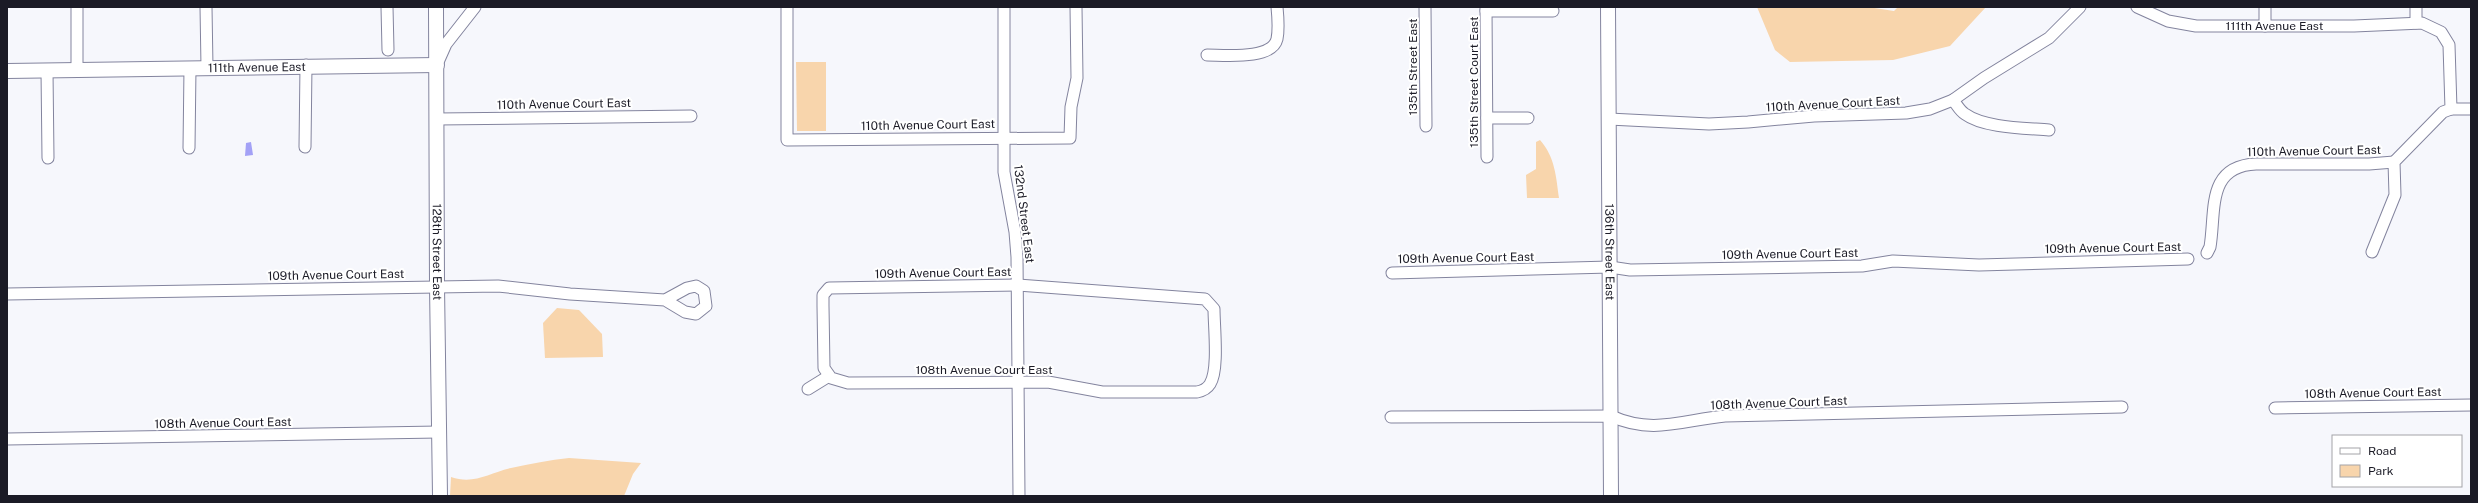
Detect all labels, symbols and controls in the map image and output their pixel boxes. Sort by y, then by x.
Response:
street label: 135th Street Court East [1467,16,1481,148]
street label: 135th Street East [1406,18,1420,116]
street label: 111th Avenue East [2226,19,2324,33]
street label: 111th Avenue East [208,60,306,75]
street label: 110th Avenue Court East [1766,93,1901,115]
street label: 110th Avenue Court East [497,96,632,112]
street label: 110th Avenue Court East [861,117,996,133]
street label: 110th Avenue Court East [2247,143,2382,159]
street label: 132nd Street East [1011,164,1037,264]
street label: 136th Street East [1602,203,1617,301]
street label: 128th Street East [430,204,444,301]
street label: 109th Avenue Court East [2044,240,2182,256]
street label: 109th Avenue Court East [1721,246,1859,262]
street label: 109th Avenue Court East [1397,250,1535,266]
street label: 109th Avenue Court East [874,265,1012,281]
street label: 109th Avenue Court East [267,267,405,283]
street label: 108th Avenue Court East [915,363,1053,377]
street label: 108th Avenue Court East [2304,385,2442,401]
street label: 108th Avenue Court East [1710,394,1848,412]
street label: 108th Avenue Court East [154,415,292,431]
legend [2332,435,2462,487]
text: Road [2368,444,2396,458]
text: Park [2368,464,2394,478]

